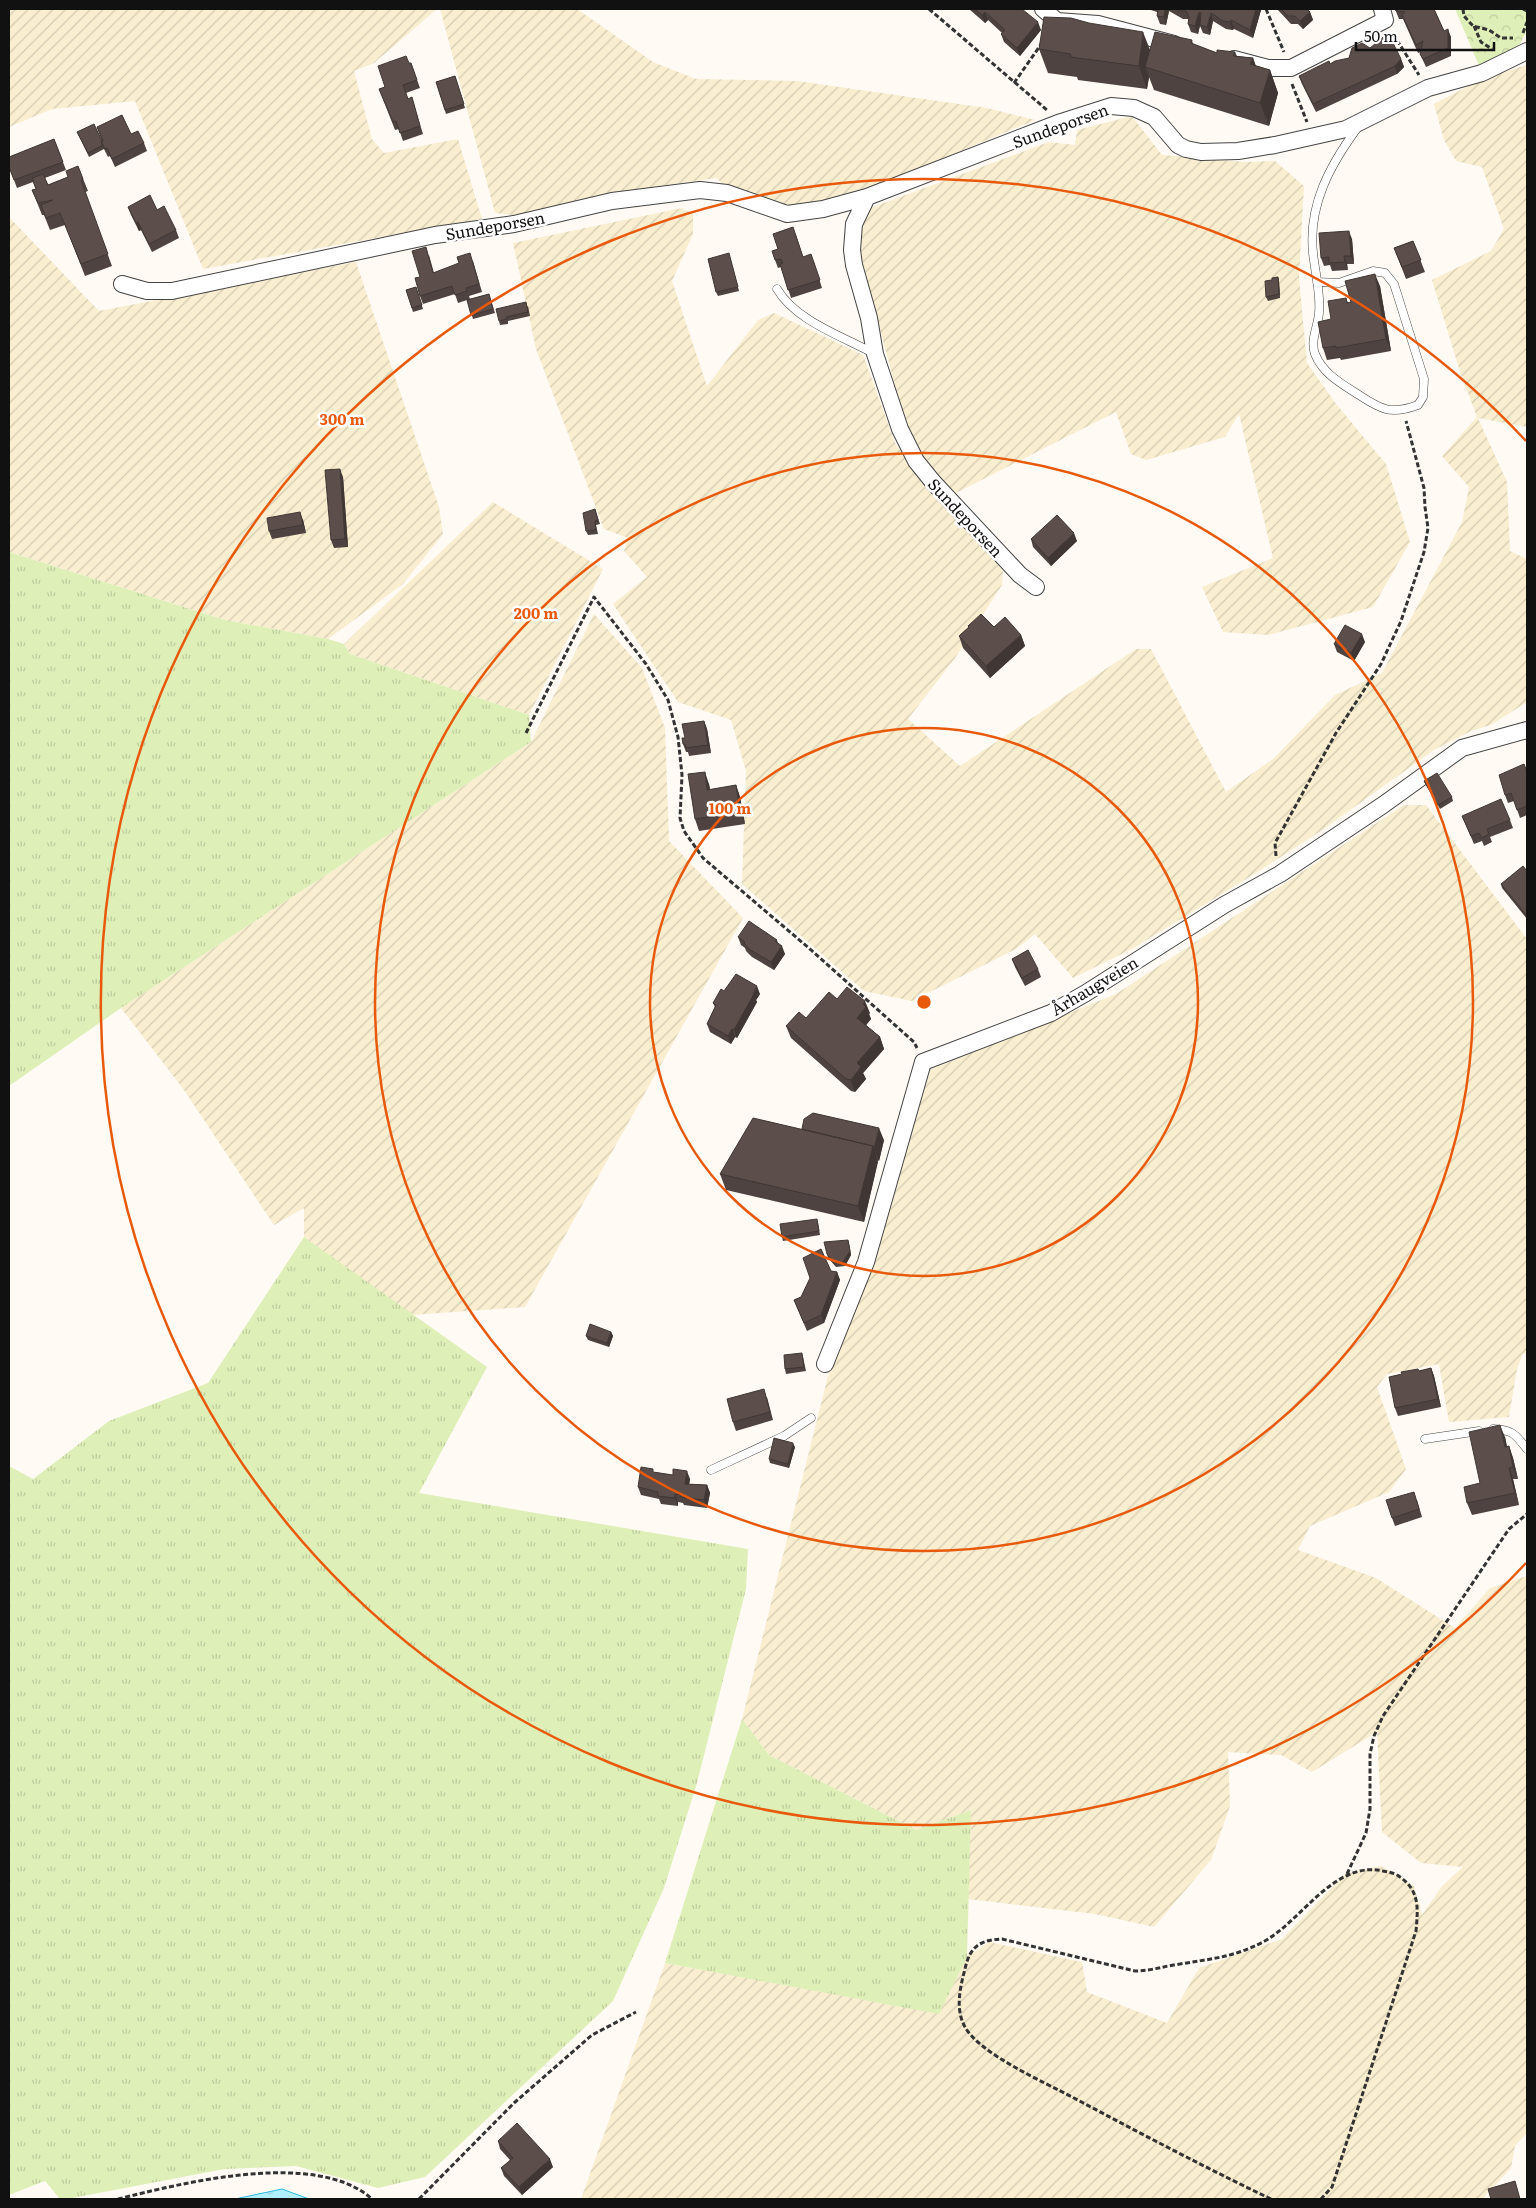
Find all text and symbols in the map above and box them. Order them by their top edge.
scale bar [1356,20,1494,52]
text: 50 m [1364,24,1398,47]
street label: Sundeporsen [1009,96,1112,153]
street label: Sundeporsen [443,204,547,246]
text: 300 m [320,407,364,430]
street label: Sundeporsen [923,472,1009,562]
text: 200 m [514,601,558,624]
text: 100 m [709,796,751,819]
street label: Århaugveien [1046,949,1143,1021]
centre of rings [915,993,933,1011]

